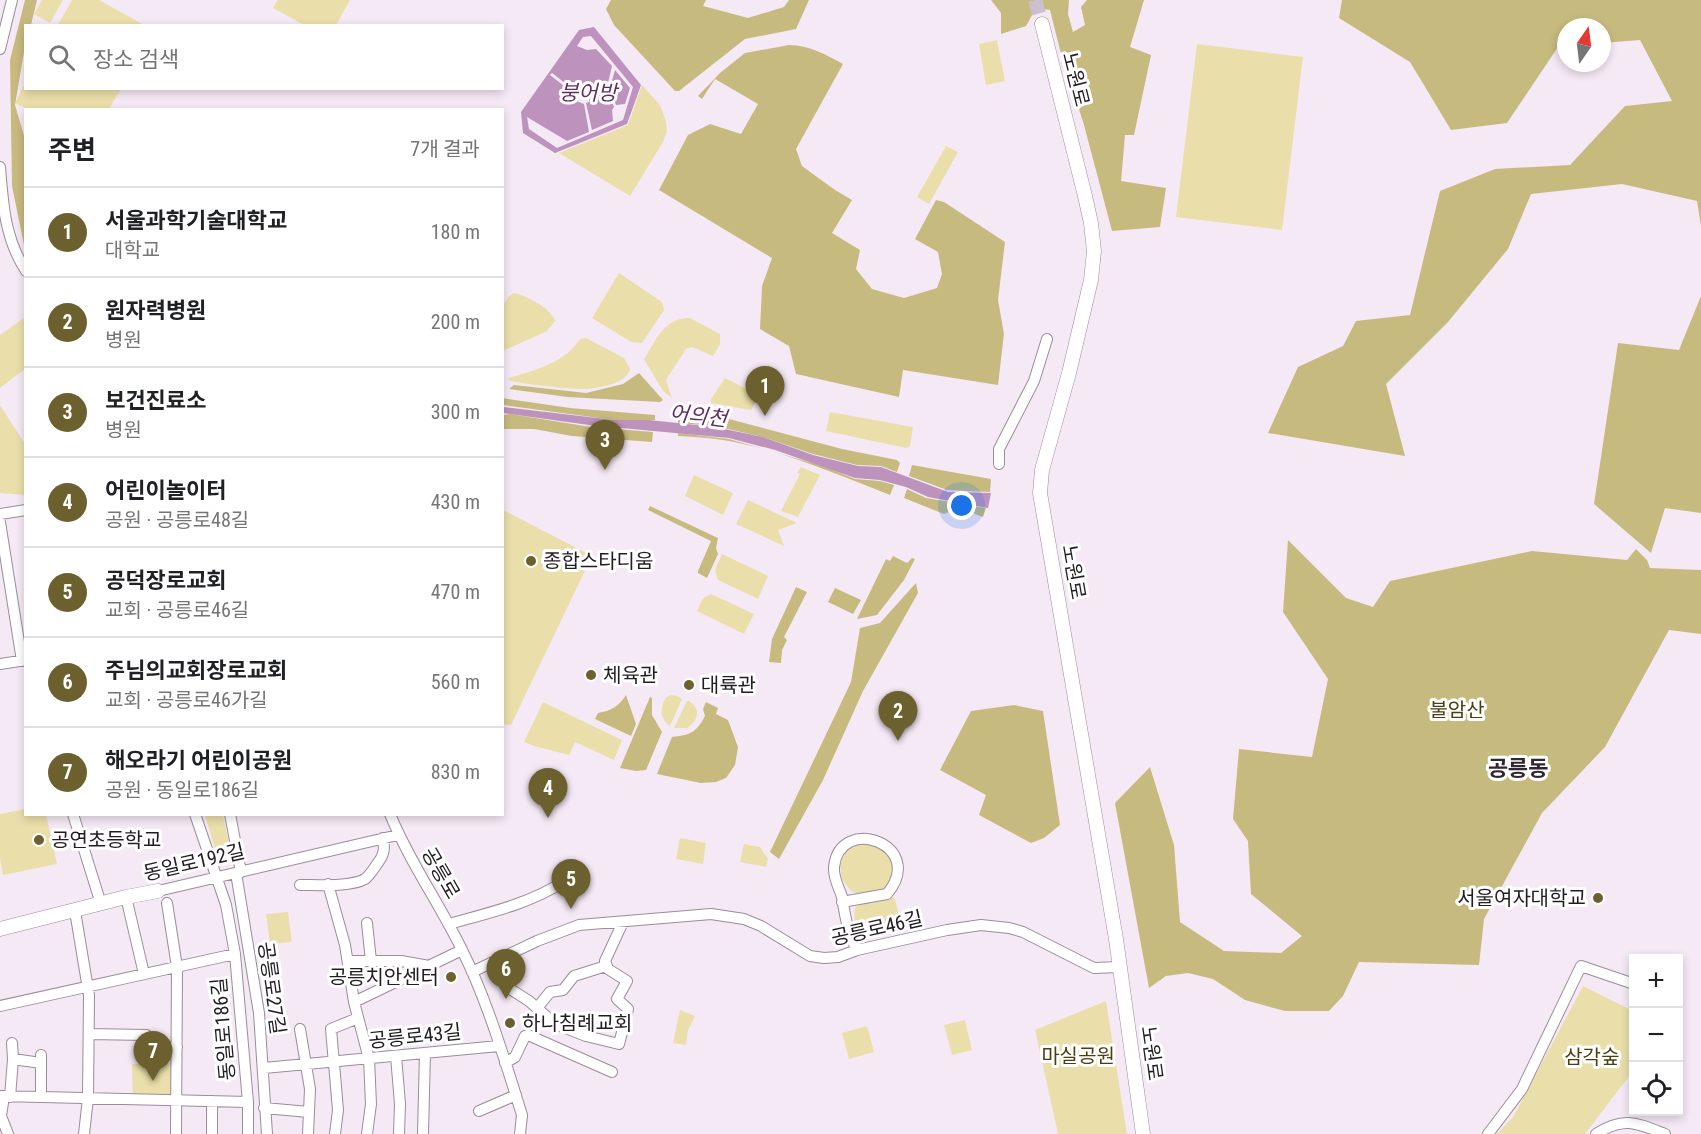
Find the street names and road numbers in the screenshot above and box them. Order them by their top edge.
street label: 노원로 [1058,49,1094,109]
street label: 노원로 [1057,543,1091,601]
street label: 동일로192길 [141,839,247,885]
street label: 공릉로 [417,843,465,903]
street label: 공릉로46길 [829,906,925,950]
street label: 공릉로27길 [254,940,290,1036]
street label: 동일로186길 [207,977,239,1081]
street label: 공릉로43길 [367,1019,463,1053]
street label: 노원로 [1136,1024,1168,1082]

